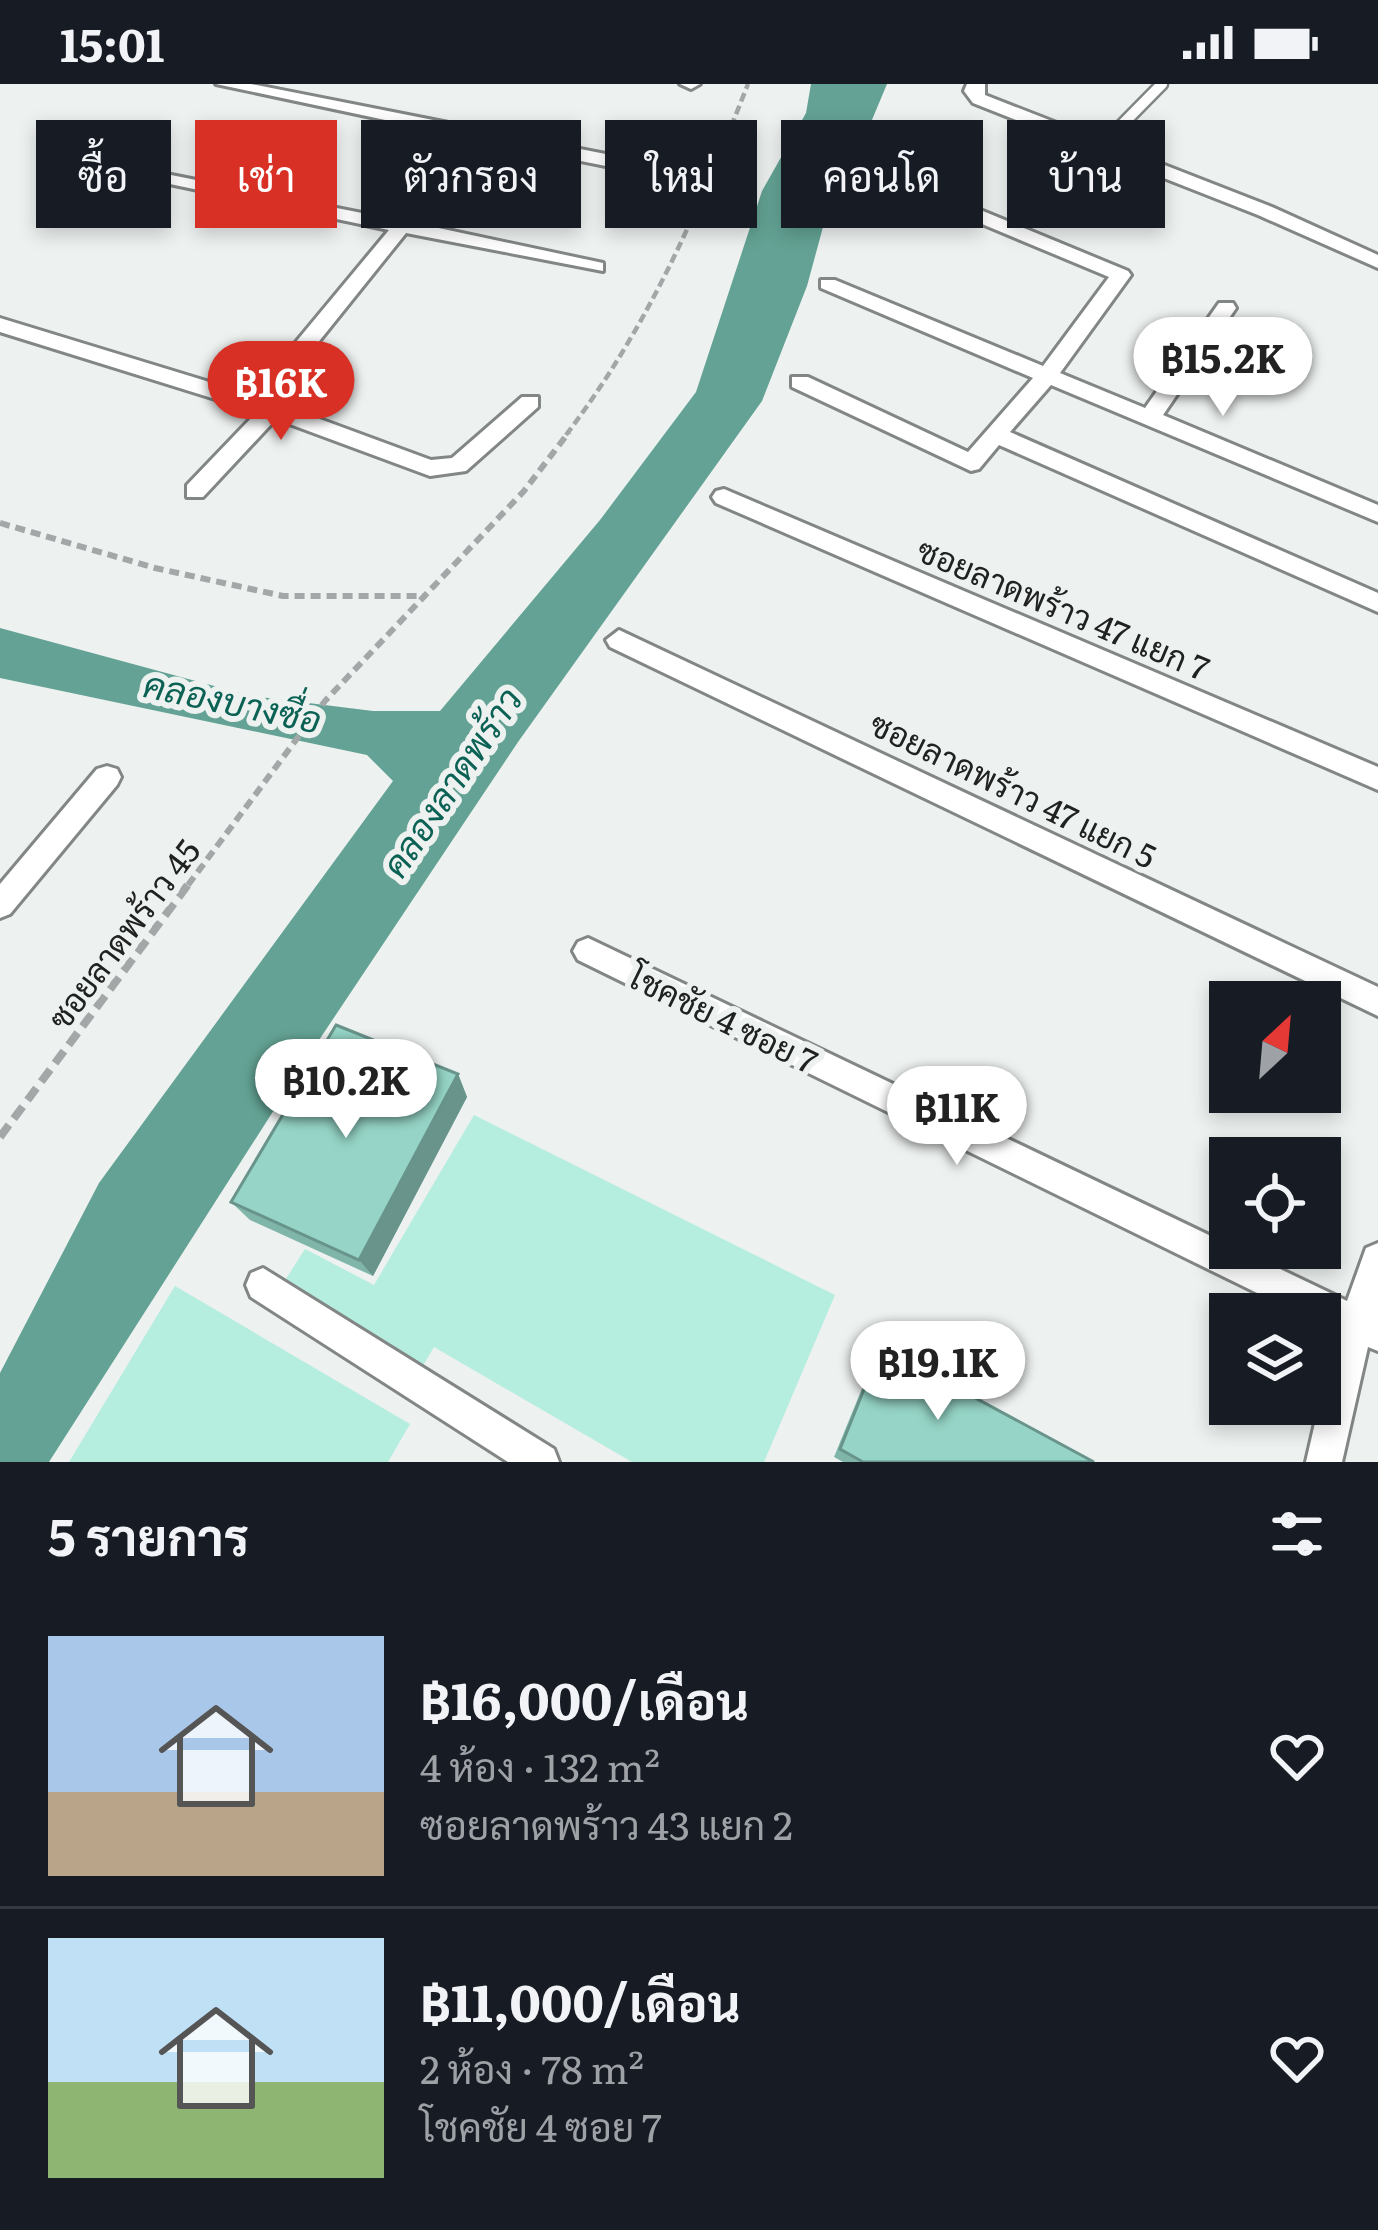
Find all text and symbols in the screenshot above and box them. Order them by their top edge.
text: 15:01 [60,9,164,76]
chip: ซื้อ [36,120,171,228]
chip: เช่า [195,120,337,228]
chip: ตัวกรอง [361,120,581,228]
chip: ใหม่ [605,120,757,228]
chip: คอนโด [781,120,983,228]
chip: บ้าน [1007,120,1165,228]
pin: ฿15.2K [1125,317,1321,419]
text: ฿15.2K [1160,327,1286,385]
pin: ฿16K [210,341,352,443]
text: ฿16K [234,351,328,409]
street label: ซอยลาดพร้าว 47 แยก 7 [910,523,1218,691]
water label: คลองบางซื่อ [139,654,327,745]
water label: คลองลาดพร้าว [367,675,533,887]
street label: ซอยลาดพร้าว 47 แยก 5 [863,697,1165,879]
street label: ซอยลาดพร้าว 45 [34,827,210,1039]
street label: โชคชัย 4 ซอย 7 [620,949,827,1084]
north arrow [1209,981,1341,1113]
map controls [1209,981,1341,1425]
pin: ฿10.2K [248,1039,444,1141]
text: ฿10.2K [282,1049,410,1107]
pin: ฿11K [886,1066,1028,1168]
text: ฿11K [914,1076,1000,1134]
button: locate [1209,1137,1341,1269]
button: layers [1209,1293,1341,1425]
pin: ฿19.1K [840,1321,1036,1423]
text: ฿19.1K [877,1331,999,1389]
text: 5 รายการ [48,1496,249,1572]
icon: filters [1264,1501,1330,1567]
text: ฿16,000/เดือน [420,1660,749,1736]
icon: home [144,1684,288,1828]
icon: heart [1264,1723,1330,1789]
text: 4 ห้อง · 132 m² [420,1736,660,1794]
text: ซอยลาดพร้าว 43 แยก 2 [420,1794,793,1852]
text: ฿11,000/เดือน [420,1962,741,2038]
icon: home [144,1986,288,2130]
icon: heart [1264,2025,1330,2091]
text: 2 ห้อง · 78 m² [420,2038,644,2096]
text: โชคชัย 4 ซอย 7 [420,2096,662,2154]

